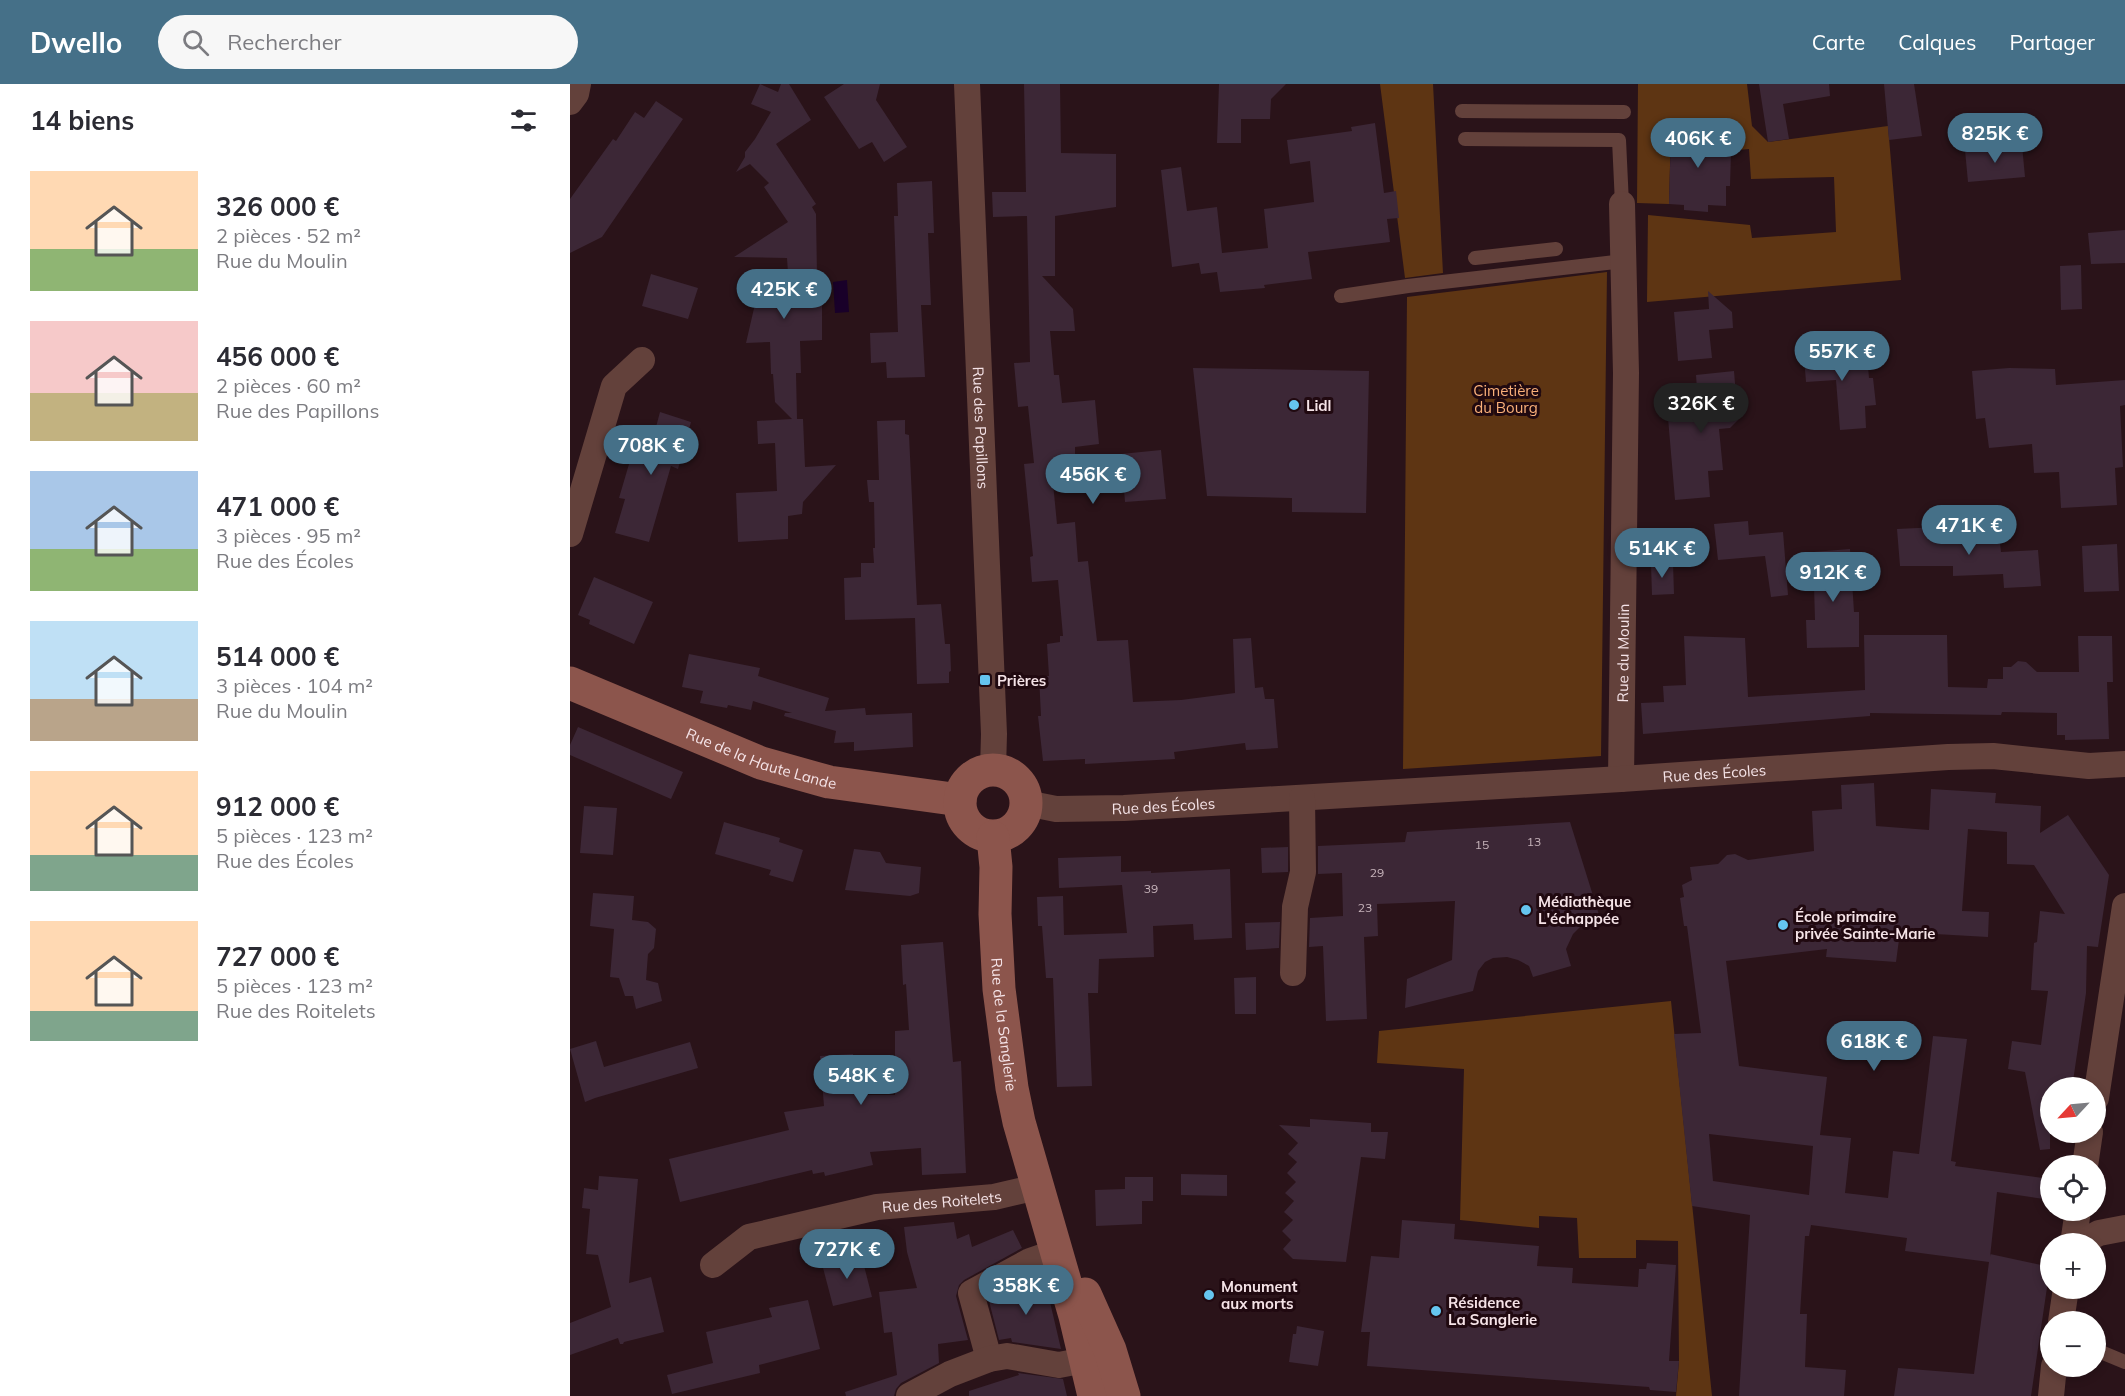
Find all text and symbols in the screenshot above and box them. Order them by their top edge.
search box [158,15,578,69]
text: Dwello [30,25,122,60]
icon: search [179,26,212,59]
text: Rechercher [227,28,342,56]
text: Carte [1812,29,1865,55]
text: Calques [1898,29,1976,55]
text: Partager [2009,29,2095,55]
text: 14 biens [30,104,134,137]
icon: filters [507,104,540,137]
pin: 825K € [1946,113,2044,164]
pin: 406K € [1649,118,1747,169]
text: 825K € [1962,120,2028,145]
text: 406K € [1665,125,1731,150]
text: 326 000 € [216,190,339,223]
icon: home [78,195,150,267]
text: 2 pièces · 52 m² [216,223,361,248]
text: Rue du Moulin [216,248,348,273]
pin: 425K € [735,269,833,320]
text: 425K € [751,276,817,301]
pin: 557K € [1793,331,1891,382]
text: 557K € [1809,338,1875,363]
text: 456 000 € [216,340,339,373]
icon: home [78,345,150,417]
street label: Rue des Papillons [969,366,993,489]
text: 2 pièces · 60 m² [216,373,361,398]
park label: Cimetière du Bourg [1473,381,1539,417]
pin: 326K € [1652,383,1750,434]
text: 326K € [1668,390,1734,415]
place label: Lidl [1306,396,1332,415]
text: Rue des Papillons [216,398,379,423]
marker: Lidl [1287,398,1301,412]
pin: 708K € [602,425,700,476]
text: 708K € [618,432,684,457]
pin: 456K € [1044,454,1142,505]
text: 456K € [1060,461,1126,486]
text: 471 000 € [216,490,339,523]
icon: home [78,495,150,567]
pin: 471K € [1920,505,2018,556]
text: 471K € [1936,512,2002,537]
text: 3 pièces · 95 m² [216,523,361,548]
pin: 514K € [1613,528,1711,579]
text: 514K € [1629,535,1695,560]
text: Rue des Écoles [216,548,354,573]
pin: 912K € [1784,552,1882,603]
text: 912K € [1800,559,1866,584]
street label: Rue du Moulin [1612,603,1633,703]
text: 514 000 € [216,640,339,673]
icon: home [78,645,150,717]
place label: Prières [997,671,1046,690]
text: 3 pièces · 104 m² [216,673,373,698]
marker: Prières [978,673,992,687]
text: Rue du Moulin [216,698,348,723]
street label: Rue de la Haute Lande [683,723,838,792]
street label: Rue des Écoles [1662,760,1767,786]
text: 912 000 € [216,790,339,823]
street label: Rue des Écoles [1111,793,1216,818]
icon: home [78,795,150,867]
text: 5 pièces · 123 m² [216,823,373,848]
house number: 13 [1527,834,1541,849]
house number: 15 [1475,837,1489,852]
text: Rue des Écoles [216,848,354,873]
house number: 29 [1370,865,1384,880]
house number: 39 [1144,881,1158,896]
place label: Médiathèque L'échappée [1538,892,1631,928]
house number: 23 [1358,900,1372,915]
marker: Médiathèque L'échappée [1519,903,1533,917]
place label: École primaire privée Sainte-Marie [1795,907,1936,943]
marker: École primaire privée Sainte-Marie [1776,918,1790,932]
text: 727 000 € [216,940,339,973]
icon: home [78,945,150,1017]
street label: Rue de la Sanglerie [988,957,1022,1092]
text: 5 pièces · 123 m² [216,973,373,998]
text: Rue des Roitelets [216,998,376,1023]
pin: 618K € [1825,1021,1923,1072]
text: 618K € [1841,1028,1907,1053]
pin: 548K € [812,1055,910,1106]
text: 548K € [828,1062,894,1087]
north arrow [2040,1077,2106,1143]
map controls [2040,1077,2106,1377]
button: locate [2040,1155,2106,1221]
street label: Rue des Roitelets [881,1186,1003,1216]
pin: 727K € [798,1229,896,1280]
button: + [2040,1233,2106,1299]
text: 727K € [814,1236,880,1261]
pin: 358K € [977,1265,1075,1316]
text: 358K € [993,1272,1059,1297]
place label: Monument aux morts [1221,1277,1298,1313]
marker: Monument aux morts [1202,1288,1216,1302]
place label: Résidence La Sanglerie [1448,1293,1537,1329]
marker: Résidence La Sanglerie [1429,1304,1443,1318]
button: − [2040,1311,2106,1377]

